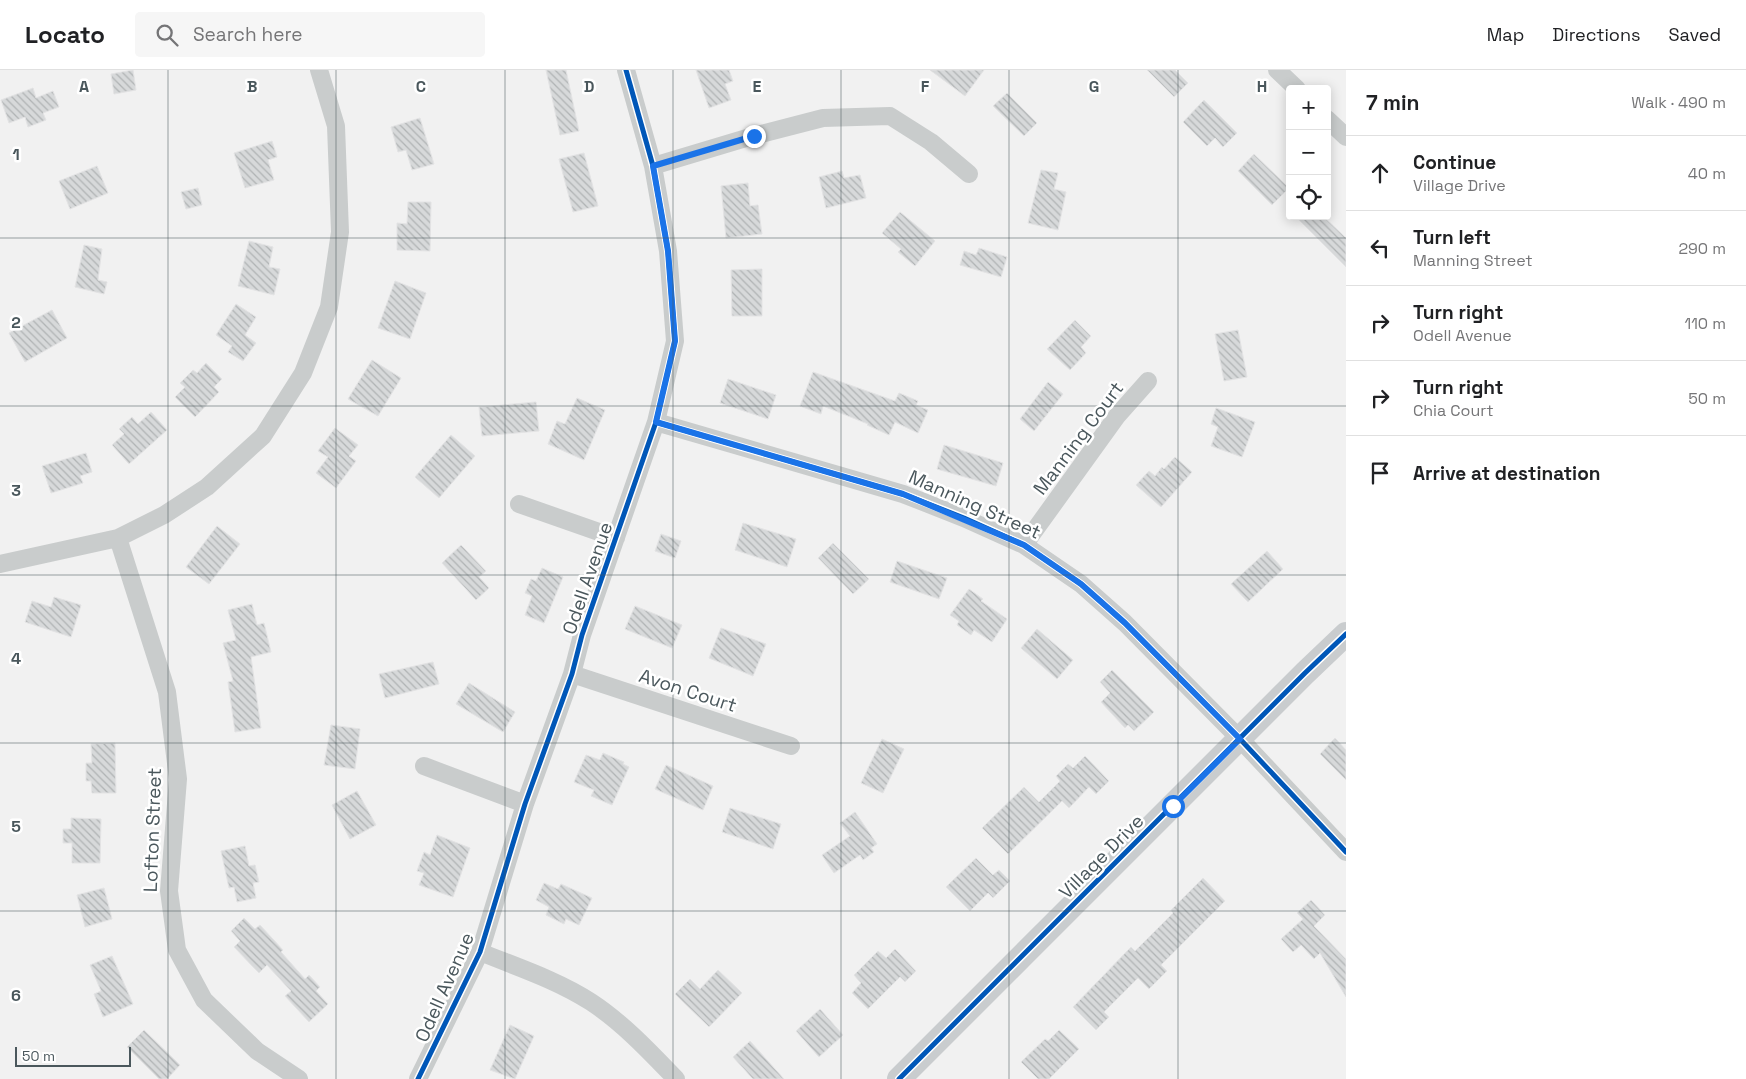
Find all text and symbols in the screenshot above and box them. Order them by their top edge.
search box [135,12,485,57]
text: Locato [25,19,105,50]
icon: search [153,21,181,49]
text: Search here [193,22,302,47]
text: Map [1487,23,1524,46]
text: Directions [1552,23,1641,46]
text: Saved [1669,23,1721,46]
text: A [79,76,89,97]
text: B [247,76,257,97]
text: C [416,76,426,97]
text: D [584,76,594,97]
text: E [753,76,762,97]
text: F [921,76,930,97]
text: G [1089,76,1099,97]
text: H [1257,76,1267,97]
map controls [1286,85,1331,220]
button: + [1286,85,1331,130]
text: 7 min [1366,89,1419,116]
text: Walk · 490 m [1631,92,1726,113]
route end [743,125,766,148]
button: − [1286,130,1331,175]
text: 1 [12,144,20,165]
text: Continue [1413,150,1496,175]
icon: ahead [1366,159,1394,187]
text: 40 m [1688,163,1726,184]
button: locate [1286,175,1331,220]
text: Village Drive [1413,175,1506,196]
text: Turn left [1413,225,1491,250]
icon: left [1366,234,1394,262]
text: 290 m [1678,238,1726,259]
text: Manning Street [1413,250,1533,271]
text: Turn right [1413,300,1503,325]
icon: right [1366,309,1394,337]
text: 2 [11,312,21,333]
text: 110 m [1684,313,1726,334]
text: Odell Avenue [1413,325,1512,346]
text: Turn right [1413,375,1503,400]
street label: Manning Court [1028,377,1129,500]
icon: right [1366,384,1394,412]
text: 50 m [1688,388,1726,409]
text: Chia Court [1413,400,1494,421]
icon: arrive [1366,459,1394,487]
text: Arrive at destination [1413,461,1601,486]
street label: Manning Street [905,464,1045,545]
text: 3 [11,480,21,501]
street label: Odell Avenue [557,519,618,638]
text: 4 [11,648,21,669]
street label: Avon Court [636,663,740,718]
street label: Lofton Street [138,767,167,893]
route start [1162,795,1185,818]
street label: Village Drive [1054,809,1149,904]
text: 5 [11,816,21,837]
street label: Odell Avenue [409,929,480,1046]
text: 6 [11,985,21,1006]
scale bar [15,1044,131,1067]
text: 50 m [22,1047,55,1065]

